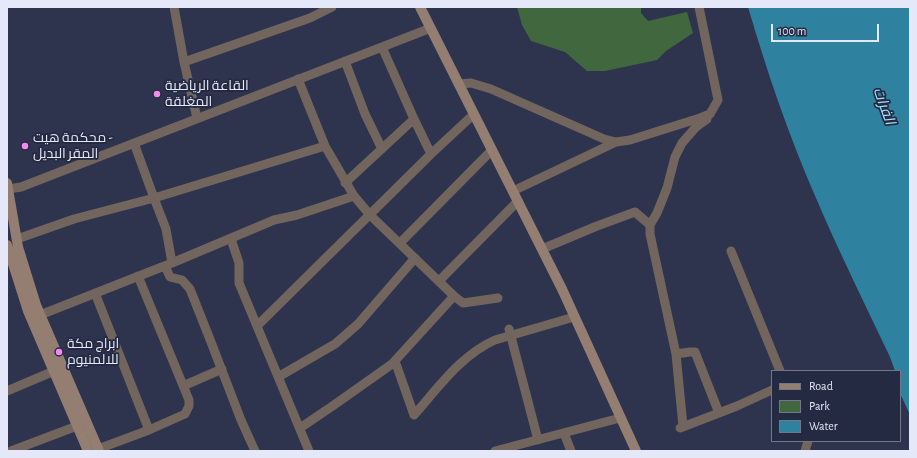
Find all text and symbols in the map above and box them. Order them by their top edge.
scale bar [773,16,881,42]
text: 100 m [778,25,806,37]
place label: القاعة الرياضية المغلقة [165,78,249,110]
water label: الفرات [869,85,899,127]
marker: القاعة الرياضية المغلقة [152,89,162,99]
place label: محكمة هيت - المقر البديل [33,130,113,162]
marker: محكمة هيت - المقر البديل [20,141,30,151]
place label: ابراج مكة للالمنيوم [67,336,119,368]
marker: ابراج مكة للالمنيوم [54,347,64,357]
legend [771,370,901,442]
text: Road [809,380,833,392]
text: Park [809,400,830,412]
text: Water [809,420,838,432]

